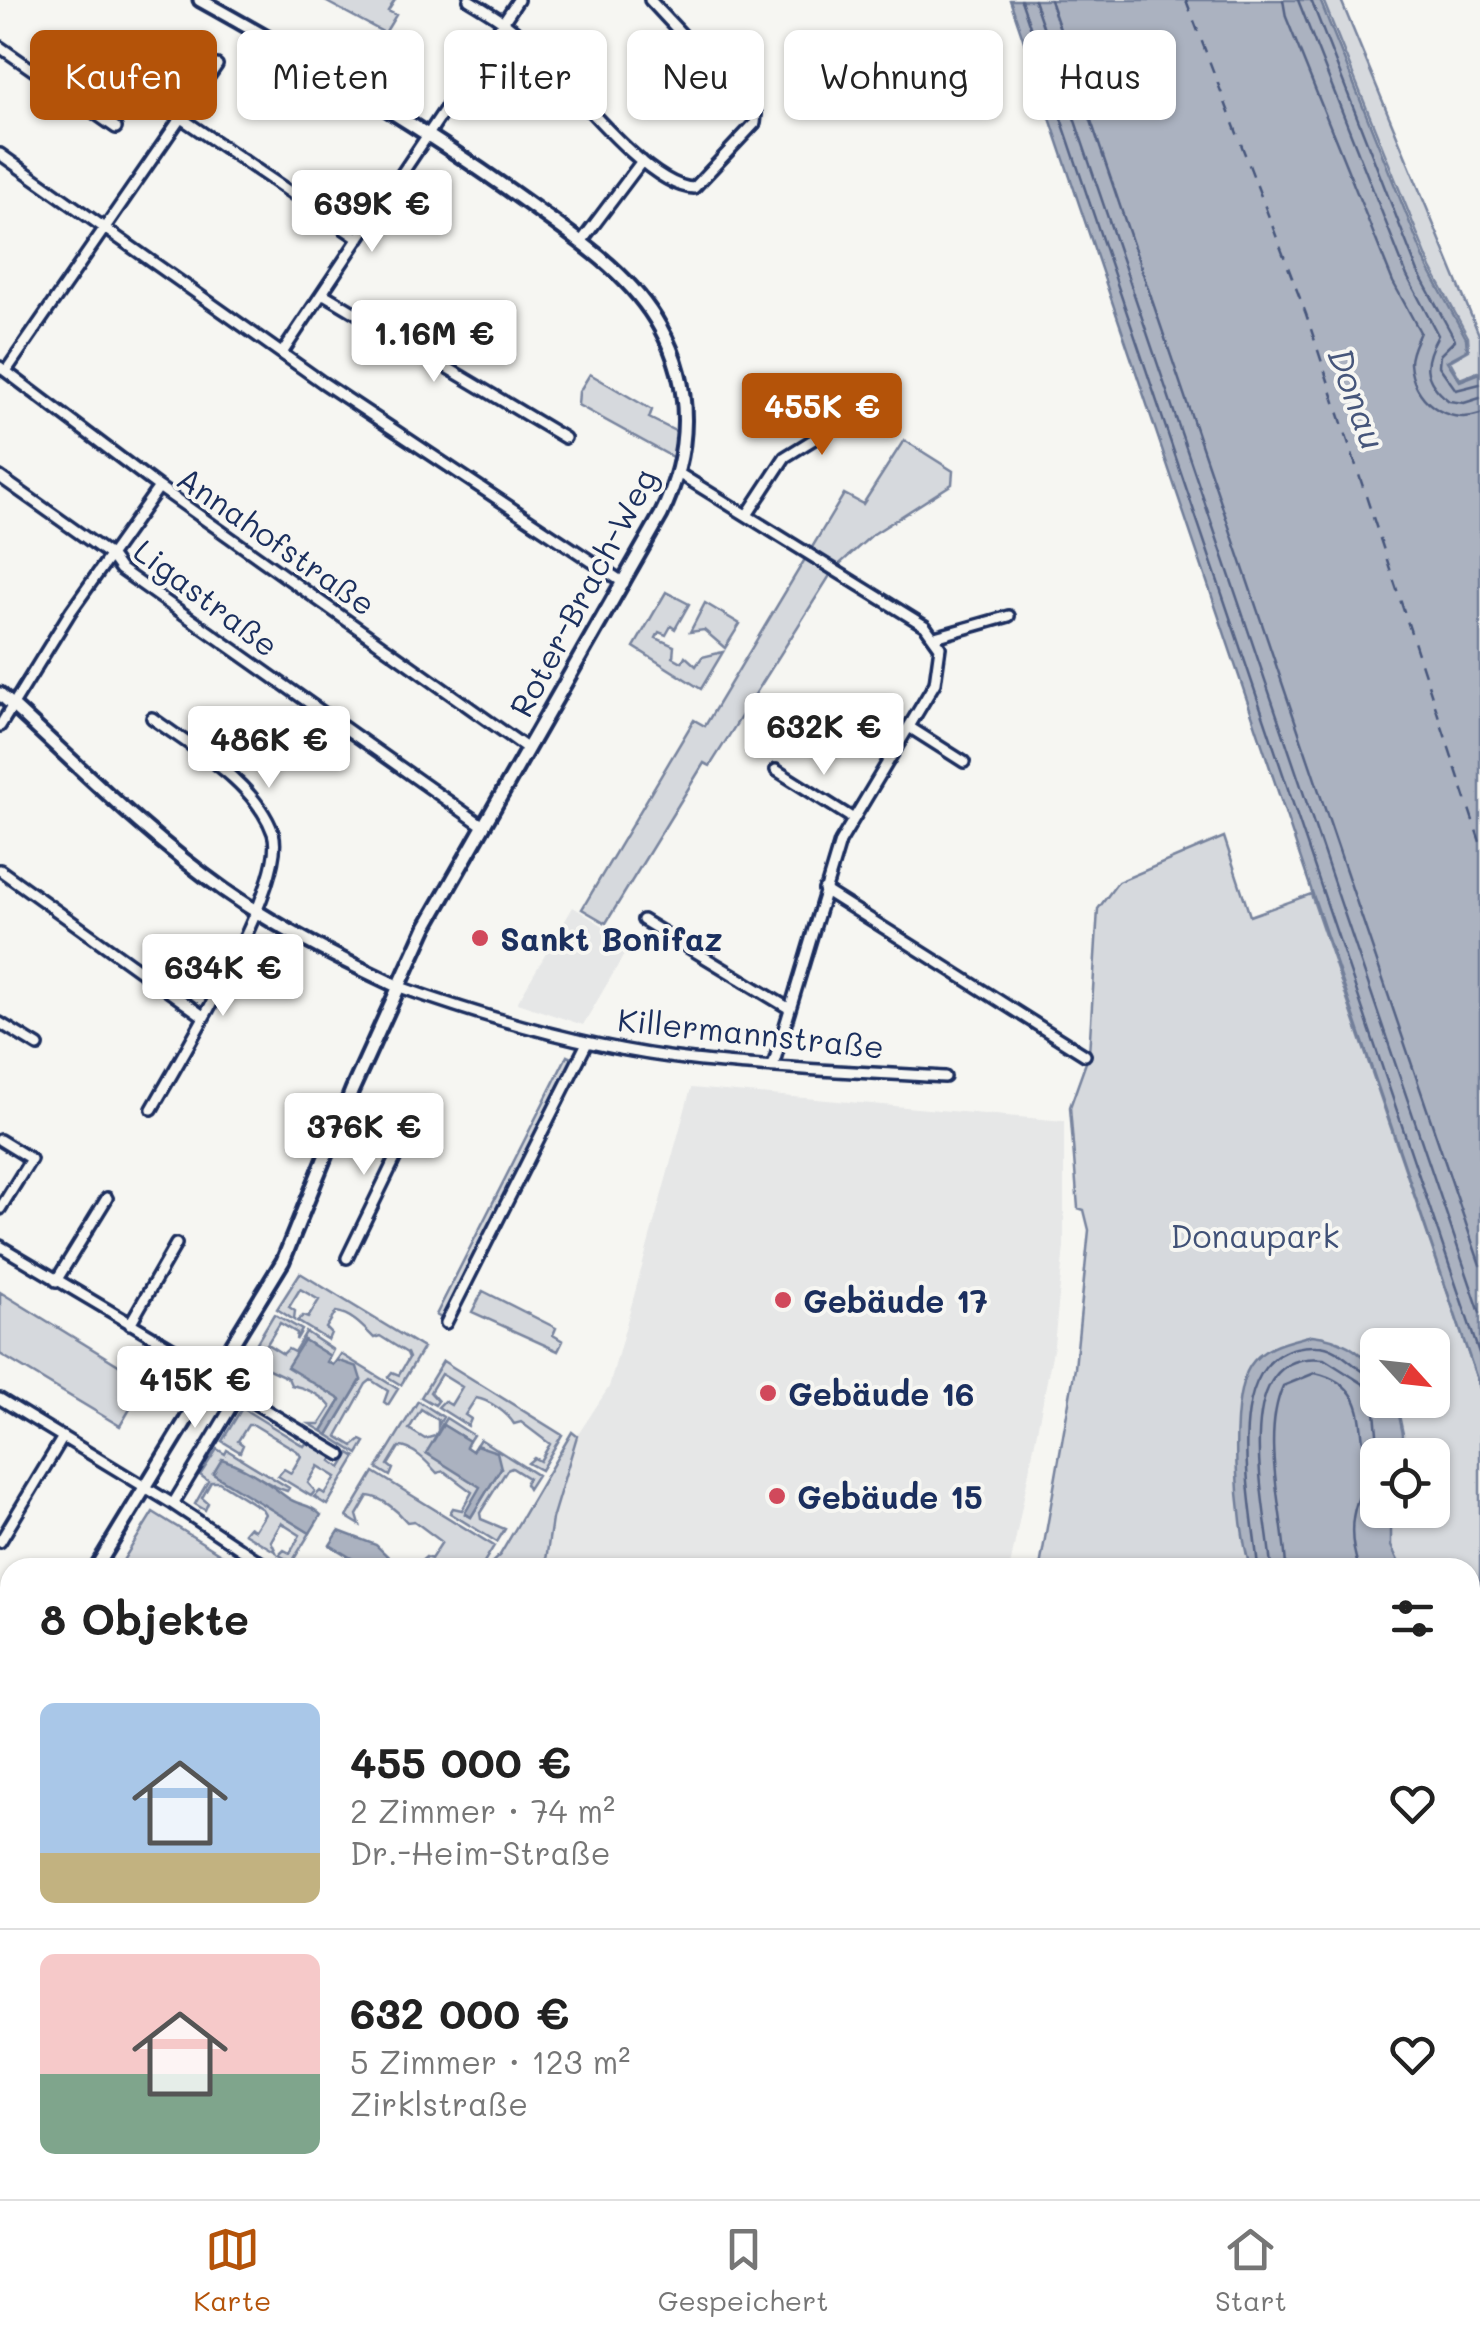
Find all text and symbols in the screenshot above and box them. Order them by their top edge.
chip: Kaufen [30,30,217,120]
chip: Mieten [237,30,424,120]
chip: Filter [444,30,607,120]
chip: Neu [627,30,764,120]
chip: Wohnung [784,30,1003,120]
chip: Haus [1023,30,1176,120]
pin: 639K € [291,170,453,255]
text: 639K € [314,181,430,223]
pin: 1.16M € [342,300,526,385]
text: 1.16M € [374,311,494,353]
water label: Donau [1318,341,1398,455]
pin: 455K € [741,373,903,458]
text: 455K € [764,384,880,426]
street label: Annahofstraße [170,456,384,624]
street label: Roter-Brach-Weg [499,460,665,724]
street label: Ligastraße [126,529,288,665]
pin: 632K € [743,693,905,778]
text: 632K € [767,704,881,746]
pin: 486K € [188,706,350,791]
text: 486K € [210,717,328,759]
place label: Sankt Bonifaz [500,917,723,959]
marker: Sankt Bonifaz [469,927,491,949]
pin: 634K € [142,934,304,1019]
text: 634K € [164,945,282,987]
street label: Killermannstraße [616,997,886,1067]
pin: 376K € [283,1093,445,1178]
text: 376K € [307,1104,421,1146]
park label: Donaupark [1171,1214,1339,1256]
place label: Gebäude 17 [803,1279,988,1321]
marker: Gebäude 17 [772,1289,794,1311]
north arrow [1360,1328,1450,1418]
map controls [1360,1328,1450,1528]
pin: 415K € [114,1346,276,1431]
text: 415K € [139,1357,251,1399]
place label: Gebäude 16 [788,1372,974,1414]
marker: Gebäude 16 [757,1382,779,1404]
button: locate [1360,1438,1450,1528]
place label: Gebäude 15 [797,1475,983,1517]
marker: Gebäude 15 [766,1485,788,1507]
text: 8 Objekte [40,1591,249,1646]
icon: filters [1385,1591,1440,1646]
text: 455 000 € [350,1734,571,1789]
icon: home [120,1743,240,1863]
icon: heart [1385,1776,1440,1831]
text: 2 Zimmer · 74 m² [350,1789,615,1831]
text: Dr.-Heim-Straße [350,1831,611,1873]
text: 632 000 € [350,1985,569,2040]
icon: home [120,1994,240,2114]
icon: heart [1385,2027,1440,2082]
text: 5 Zimmer · 123 m² [350,2040,630,2082]
text: Zirklstraße [350,2082,528,2124]
tab: Karte [193,2222,271,2318]
tab: Gespeichert [658,2222,829,2318]
tab: Start [1215,2222,1287,2318]

